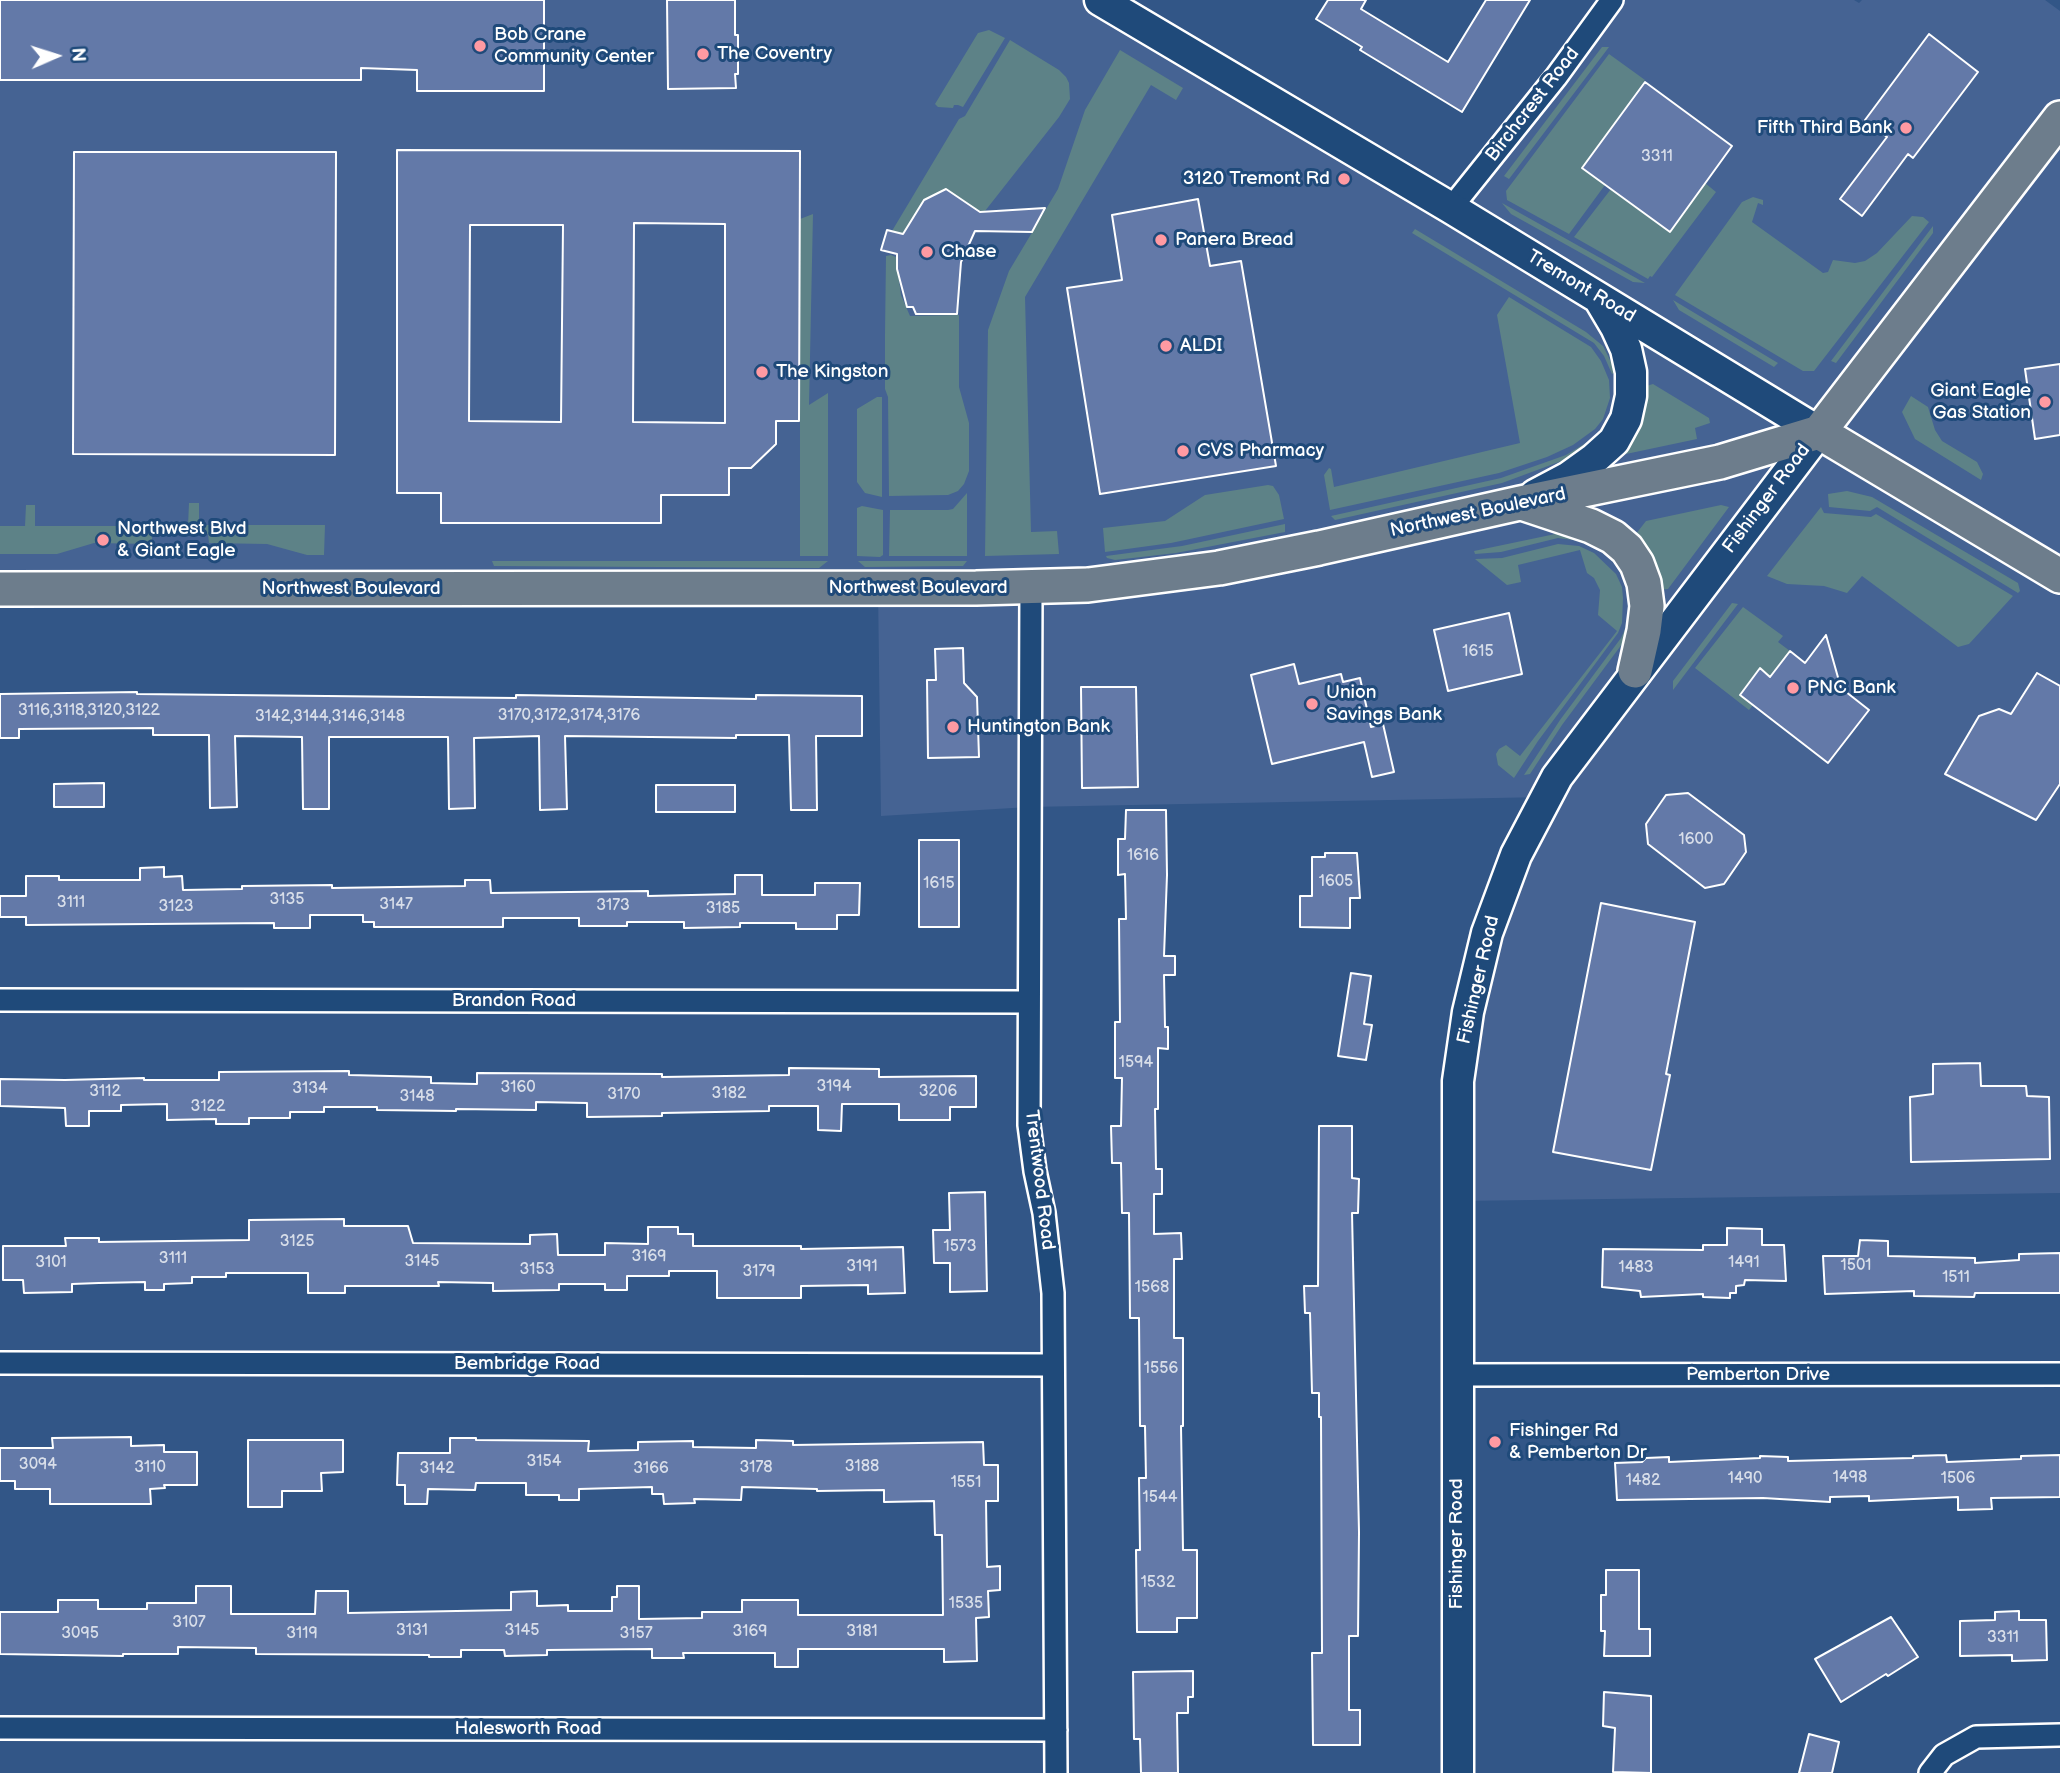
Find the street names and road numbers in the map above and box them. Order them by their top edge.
street label: Birchcrest Road [1481,43,1585,167]
street label: Tremont Road [1523,246,1639,328]
street label: Fishinger Road [1718,440,1816,558]
street label: Northwest Boulevard [1388,483,1568,543]
street label: Northwest Boulevard [828,577,1008,599]
street label: Northwest Boulevard [261,578,441,600]
street label: Fishinger Road [1453,914,1505,1046]
street label: Brandon Road [452,990,576,1012]
street label: Trentwood Road [1019,1109,1059,1251]
street label: Bembridge Road [454,1353,600,1375]
street label: Pemberton Drive [1686,1364,1830,1386]
street label: Fishinger Road [1446,1478,1468,1610]
street label: Halesworth Road [454,1718,602,1740]

